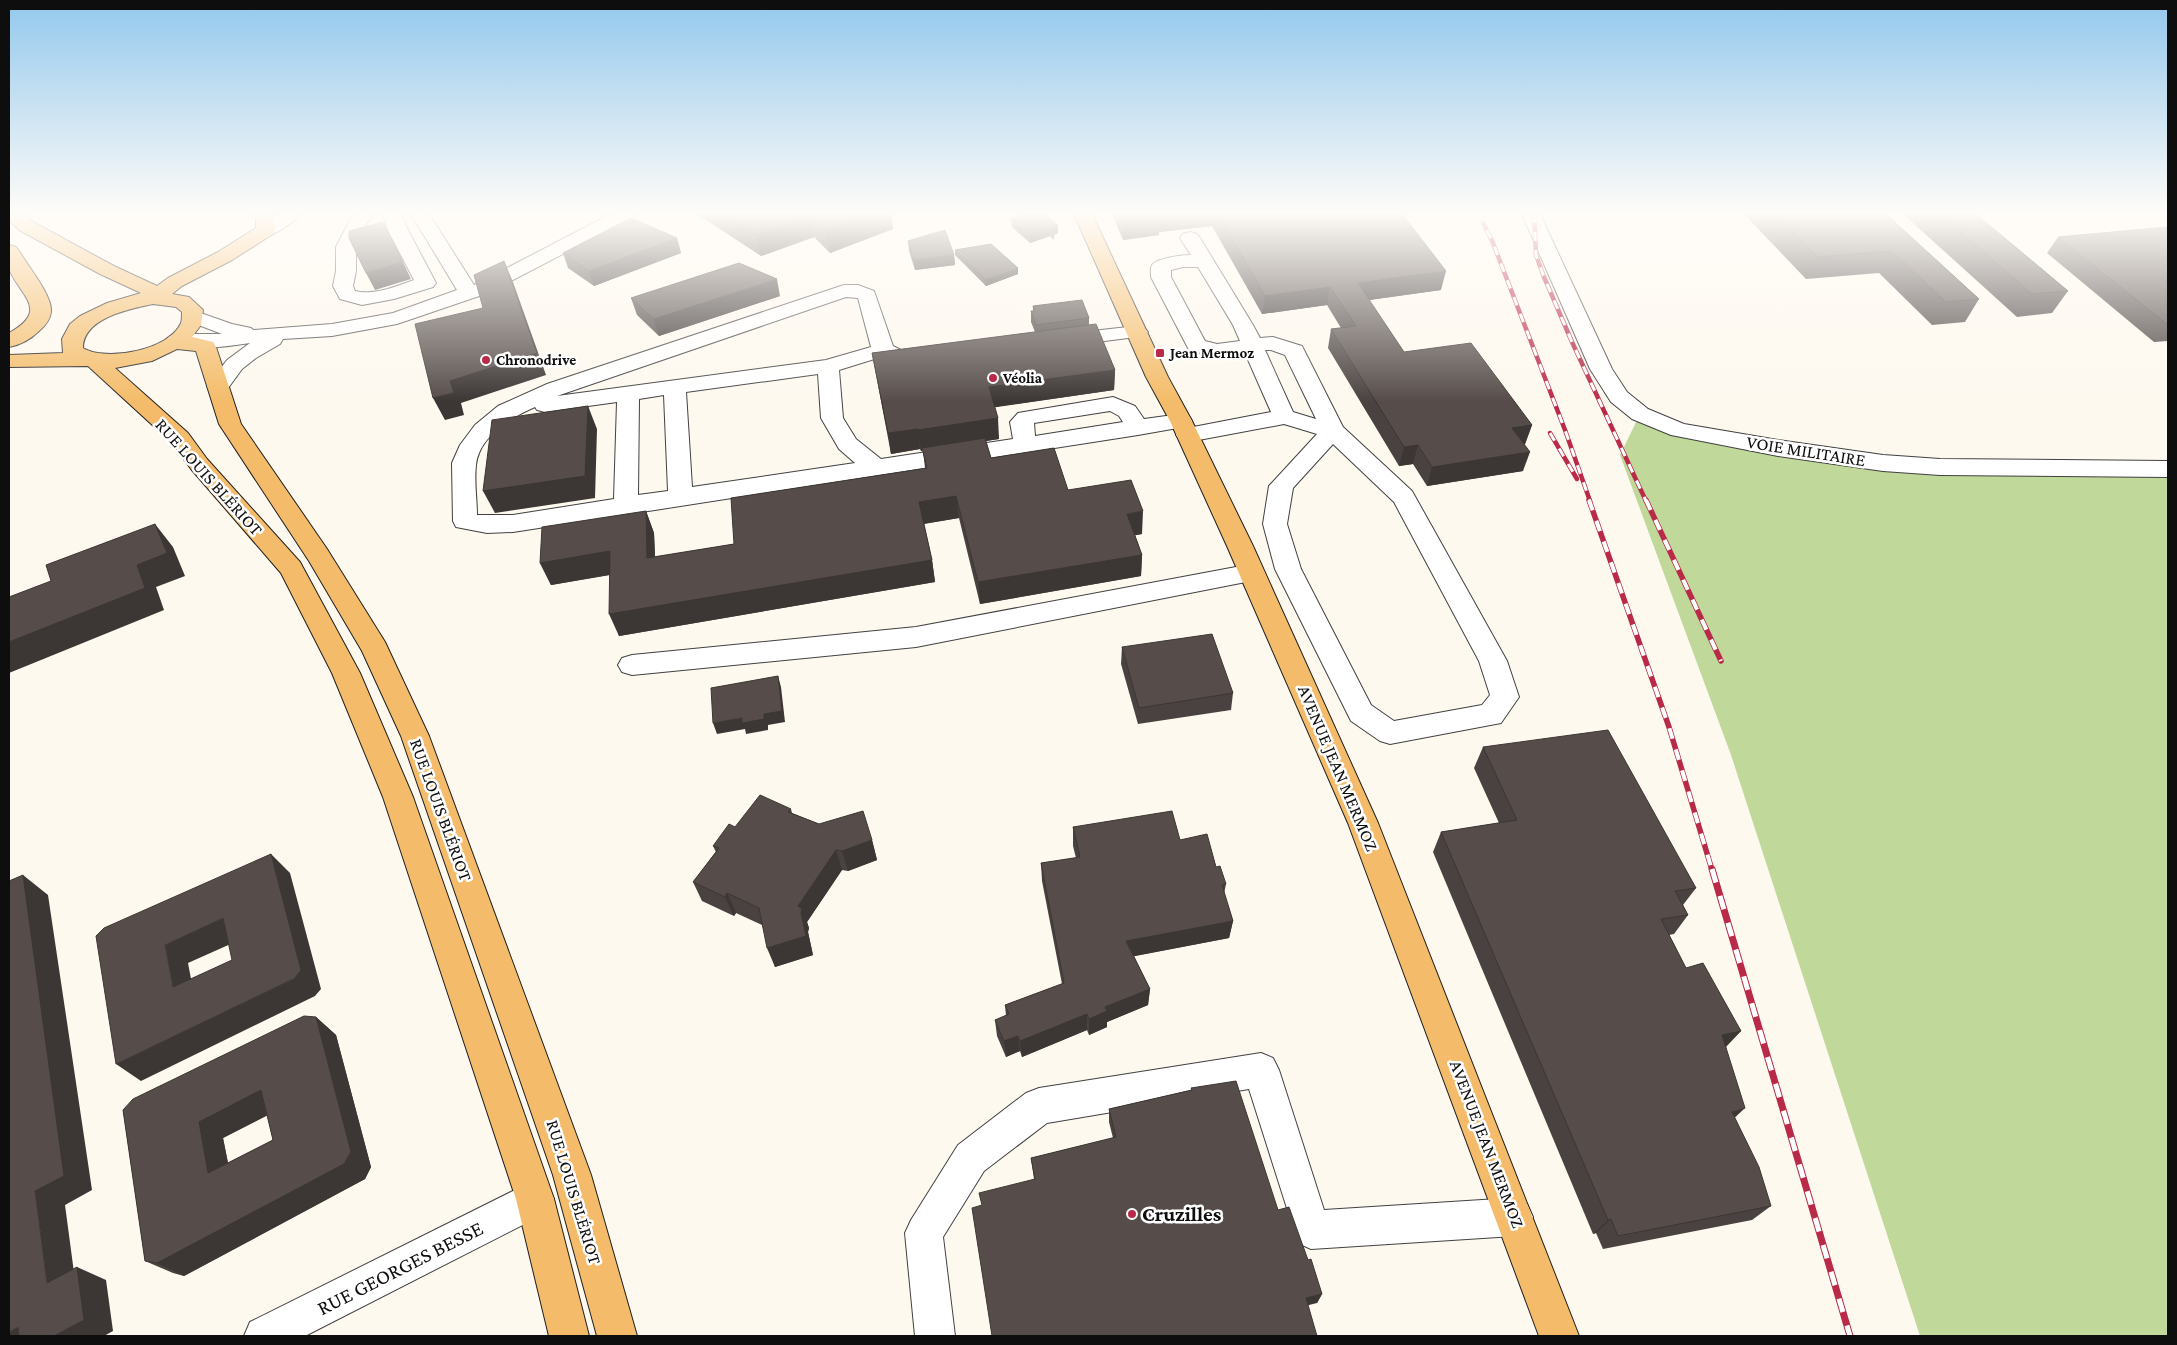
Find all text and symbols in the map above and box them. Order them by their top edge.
place label: Jean Mermoz [1168,345,1254,361]
marker: Jean Mermoz [1154,347,1166,359]
place label: Chronodrive [496,352,576,368]
marker: Chronodrive [480,354,492,366]
place label: Véolia [1002,370,1043,386]
marker: Véolia [987,372,999,384]
street label: RUE LOUIS BLÉRIOT [151,415,267,540]
street label: VOIE MILITAIRE [1745,432,1867,470]
street label: AVENUE JEAN MERMOZ [1294,682,1382,854]
street label: RUE LOUIS BLÉRIOT [406,736,476,884]
street label: AVENUE JEAN MERMOZ [1446,1057,1528,1231]
street label: RUE LOUIS BLÉRIOT [542,1117,606,1267]
place label: Cruzilles [1142,1202,1222,1226]
marker: Cruzilles [1126,1208,1138,1220]
street label: RUE GEORGES BESSE [313,1216,487,1320]

